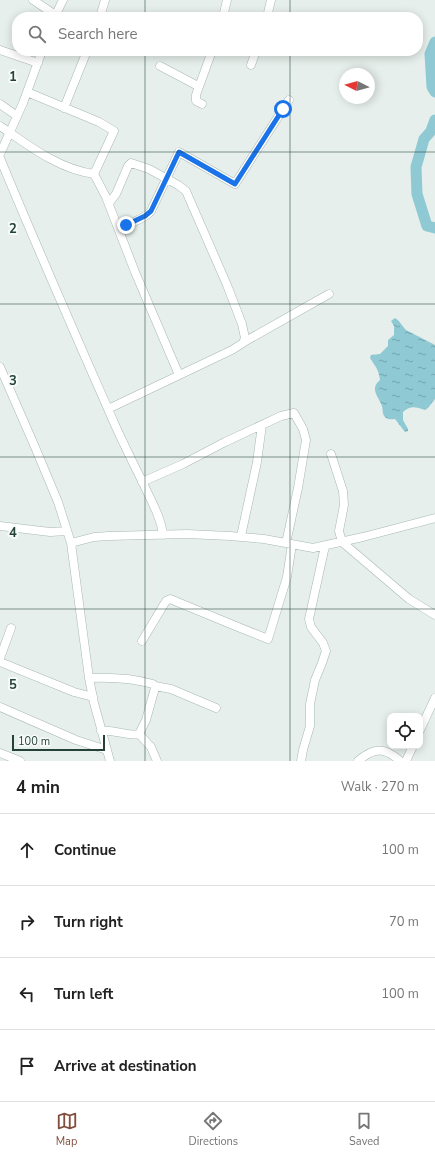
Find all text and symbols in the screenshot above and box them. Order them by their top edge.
search box [12,12,423,56]
icon: search [26,23,48,45]
text: Search here [58,24,138,44]
text: 1 [9,68,17,86]
north arrow [339,68,375,104]
route start [274,100,292,118]
route end [117,216,135,234]
text: 2 [9,220,17,238]
text: 3 [9,372,17,390]
text: 4 [9,524,17,542]
text: 5 [9,676,17,694]
map controls [387,713,423,749]
button: locate [387,713,423,749]
scale bar [12,733,105,752]
text: 100 m [18,734,50,749]
text: 4 min [16,776,60,799]
text: Walk · 270 m [341,778,419,796]
icon: ahead [16,839,38,861]
text: Continue [54,840,116,860]
text: 100 m [381,841,419,859]
icon: right [16,911,38,933]
text: Turn right [54,912,123,932]
text: 70 m [389,913,419,931]
icon: left [16,983,38,1005]
text: Turn left [54,984,113,1004]
text: 100 m [381,985,419,1003]
icon: arrive [16,1055,38,1077]
text: Arrive at destination [54,1056,197,1076]
tab: Map [56,1110,78,1149]
tab: Directions [189,1110,238,1149]
tab: Saved [349,1110,379,1149]

